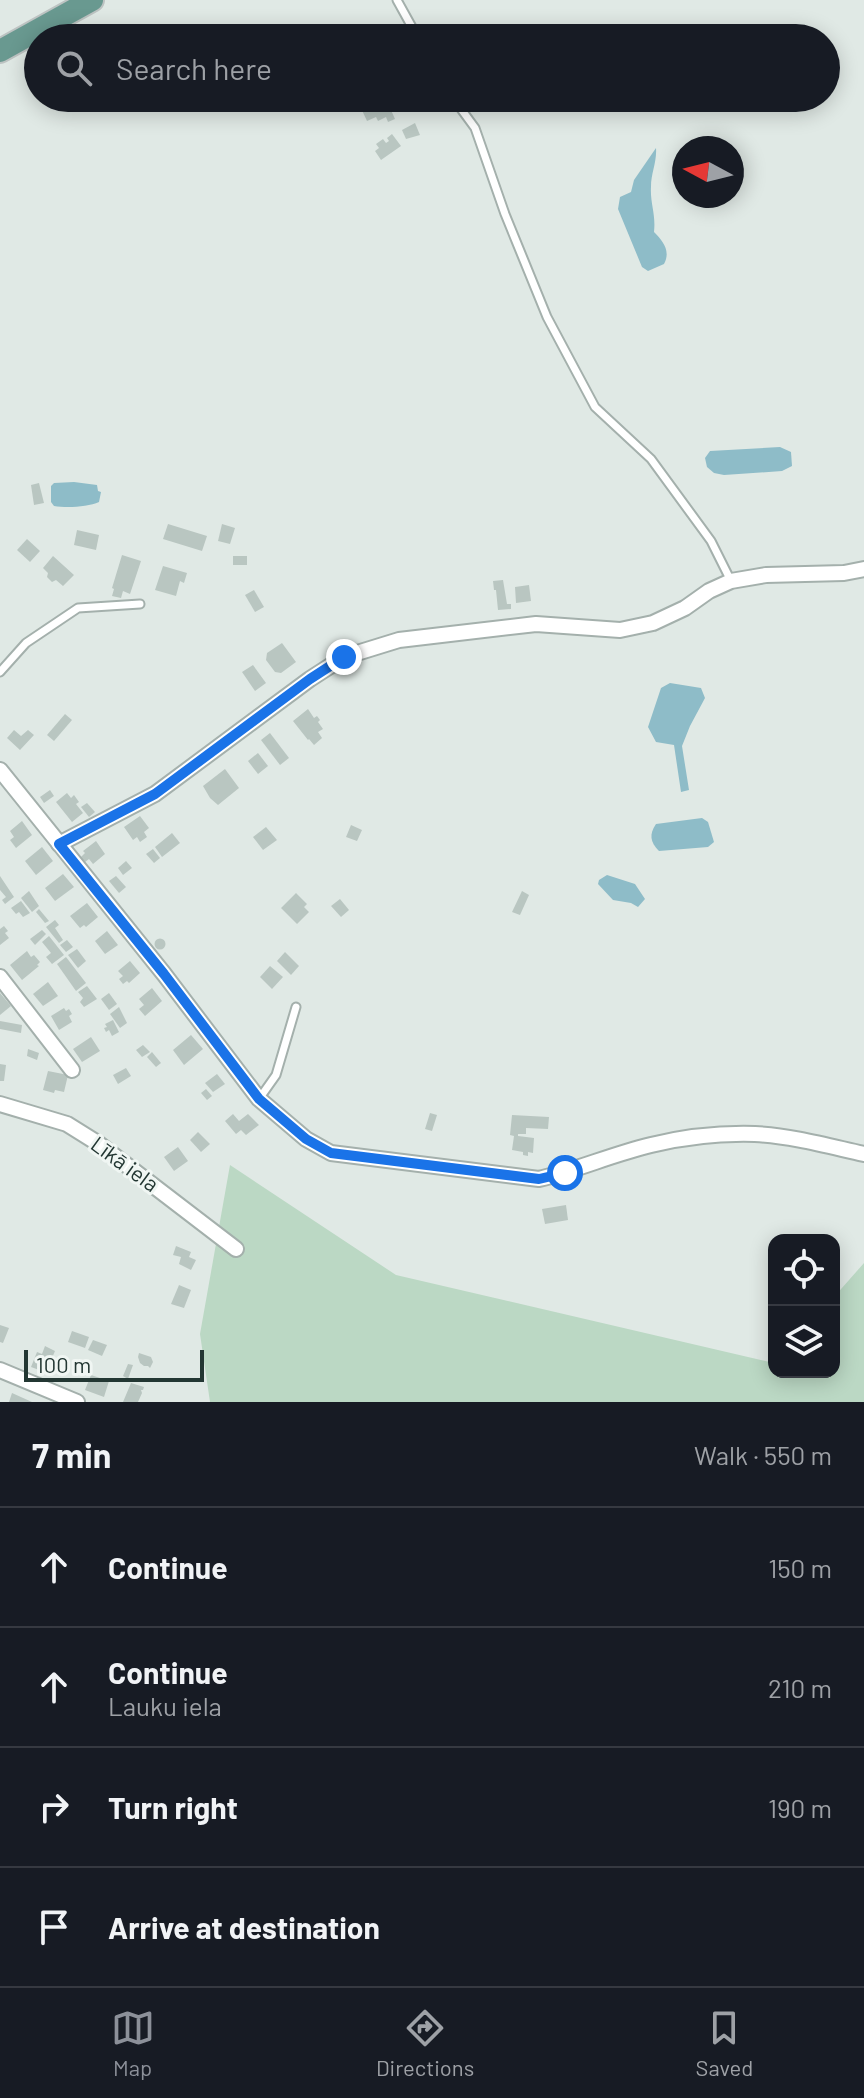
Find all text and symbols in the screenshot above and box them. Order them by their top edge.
search box [24,24,840,112]
icon: search [52,46,96,90]
text: Search here [116,50,272,86]
north arrow [672,136,744,208]
route end [326,639,362,675]
street label: Līkā iela [87,1130,164,1196]
route start [547,1155,583,1191]
map controls [768,1234,840,1378]
button: locate [768,1234,840,1306]
button: layers [768,1306,840,1378]
scale bar [24,1346,204,1382]
text: 100 m [36,1351,91,1377]
text: 7 min [32,1434,111,1475]
text: Walk · 550 m [694,1439,832,1470]
icon: ahead [32,1545,76,1589]
text: Continue [108,1549,228,1585]
text: 150 m [768,1552,832,1583]
text: Continue [108,1654,228,1690]
icon: ahead [32,1665,76,1709]
text: 210 m [768,1672,832,1703]
text: Lauku iela [108,1690,222,1721]
icon: right [32,1785,76,1829]
text: Turn right [108,1789,238,1825]
text: 190 m [768,1792,832,1823]
icon: arrive [32,1905,76,1949]
text: Arrive at destination [108,1909,380,1945]
tab: Map [111,2006,155,2080]
tab: Directions [376,2006,474,2080]
tab: Saved [696,2006,753,2080]

